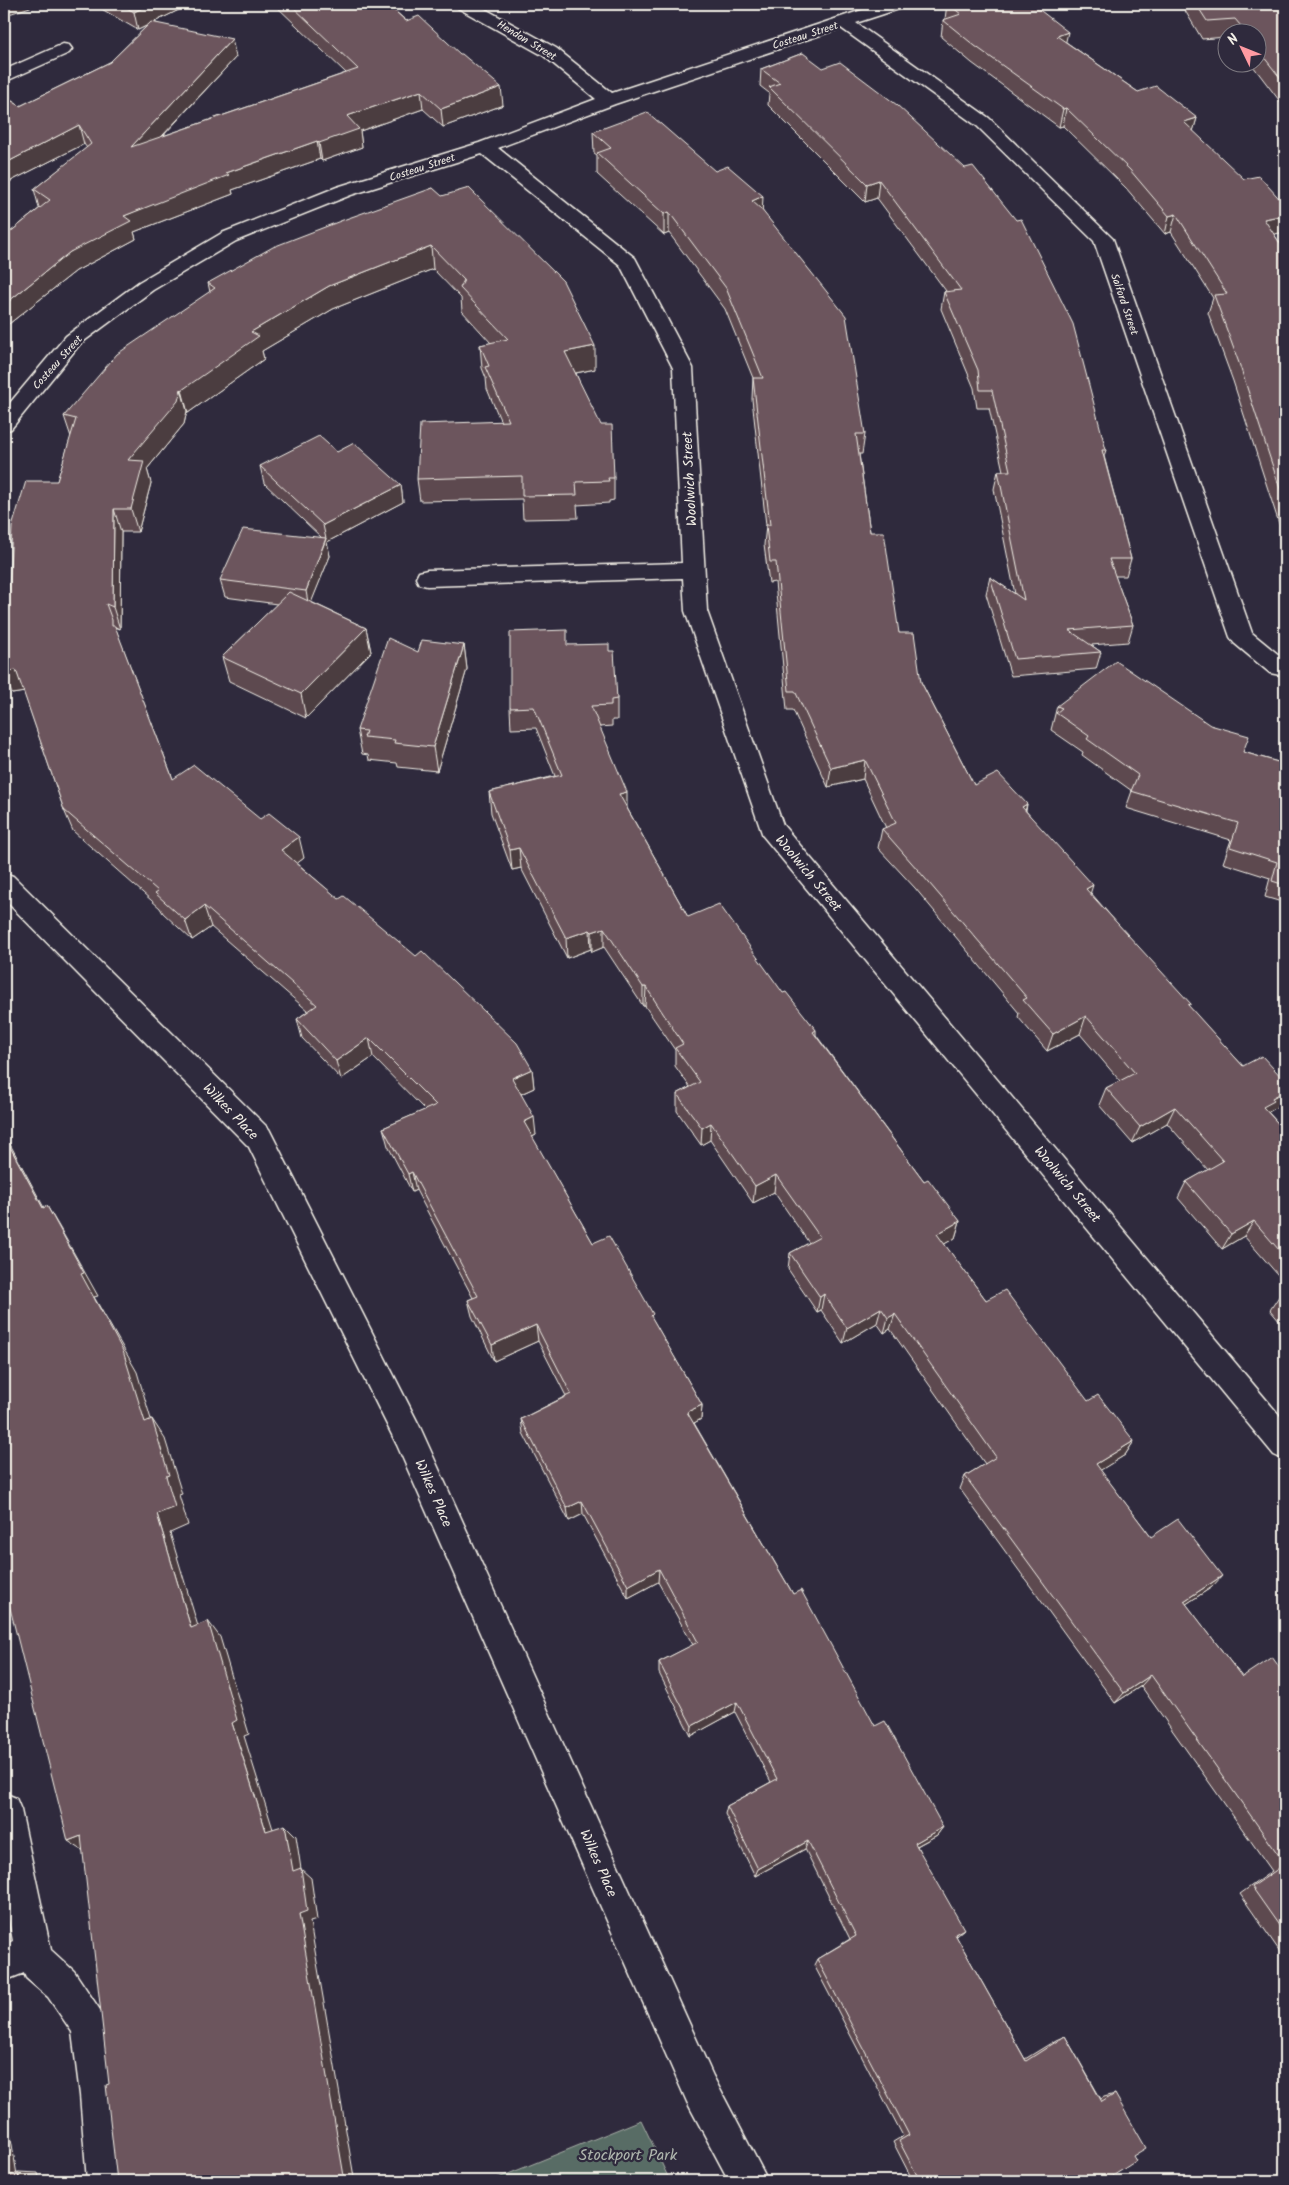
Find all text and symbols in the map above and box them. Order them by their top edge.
street label: Hendon Street [493,16,560,66]
street label: Costeau Street [770,17,841,55]
north arrow [1216,22,1266,72]
text: N [1222,29,1244,51]
street label: Costeau Street [387,149,458,187]
street label: Salford Street [1105,271,1143,338]
street label: Costeau Street [28,331,88,394]
street label: Woolwich Street [677,431,703,527]
street label: Woolwich Street [769,830,847,917]
street label: Wilkes Place [197,1078,264,1146]
street label: Woolwich Street [1028,1141,1106,1228]
street label: Wilkes Place [408,1456,458,1532]
street label: Wilkes Place [573,1826,623,1902]
park label: Stockport Park [579,2143,678,2168]

